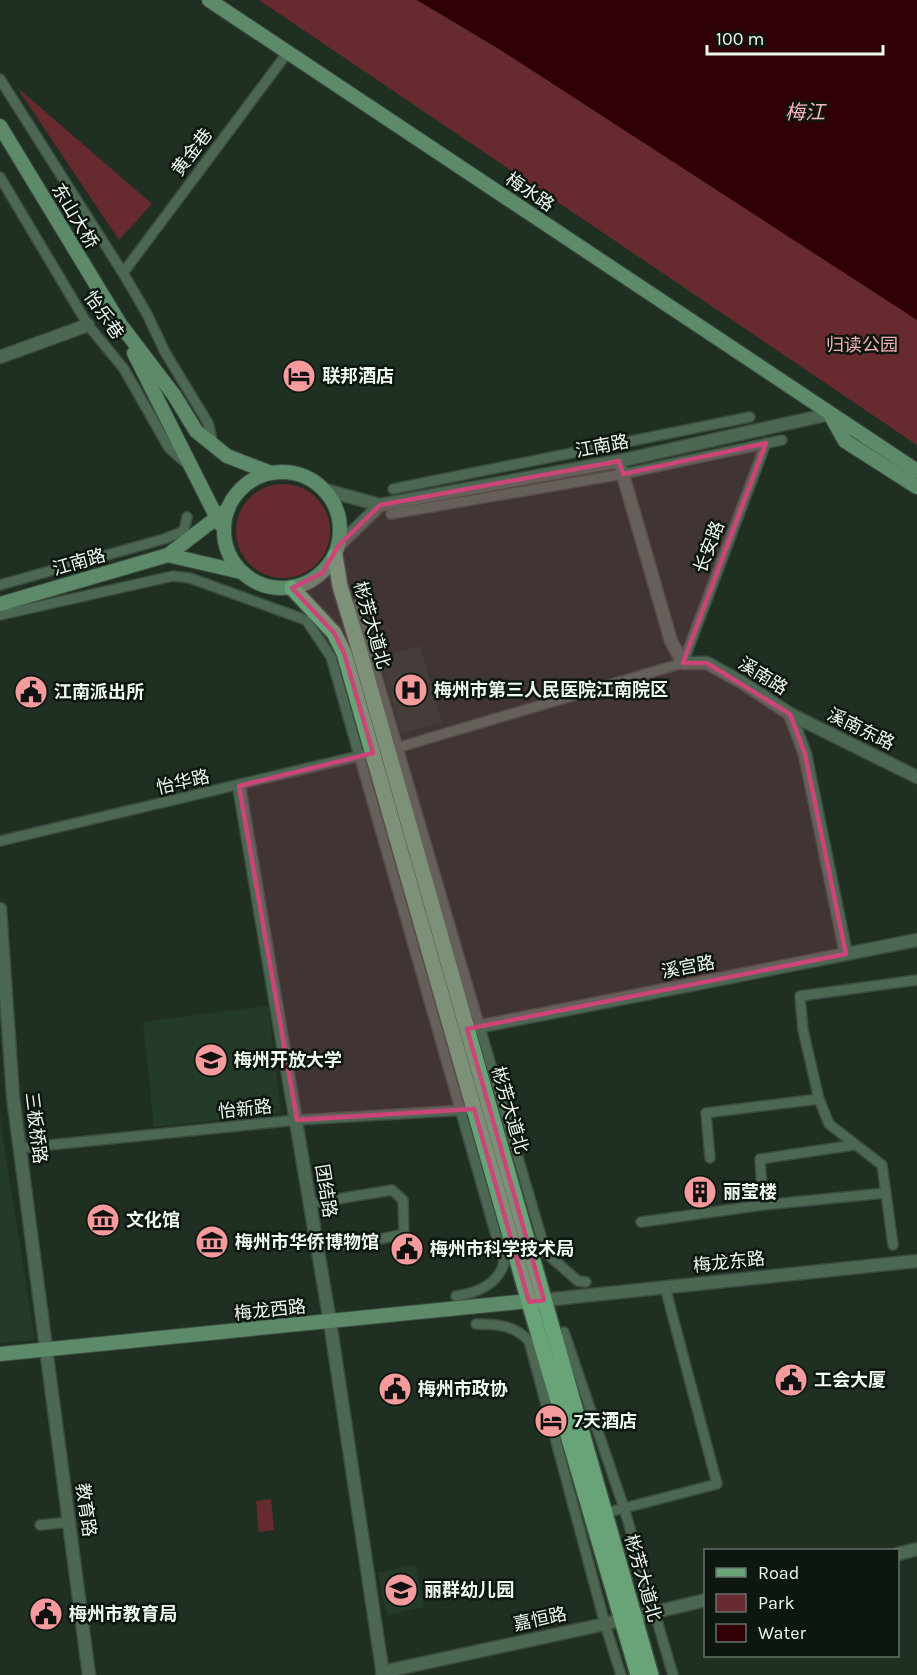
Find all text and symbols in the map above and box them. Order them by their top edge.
scale bar [707,18,882,56]
text: 100 m [716,28,764,50]
water label: 梅江 [785,101,827,124]
street label: 黄金巷 [167,124,217,180]
street label: 梅水路 [501,168,559,216]
street label: 东山大桥 [47,179,103,253]
street label: 怡乐巷 [80,287,128,343]
park label: 归读公园 [826,334,898,356]
hotel icon: 联邦酒店 [281,358,317,394]
place label: 联邦酒店 [322,365,394,387]
street label: 江南路 [573,430,631,462]
street label: 长安路 [689,518,729,576]
street label: 江南路 [50,544,108,580]
street label: 彬芳大道北 [349,579,395,671]
street label: 溪南路 [734,652,792,700]
hospital icon: 梅州市第三人民医院江南院区 [393,672,429,708]
public building icon: 江南派出所 [13,674,49,710]
place label: 梅州市第三人民医院江南院区 [434,679,668,701]
place label: 江南派出所 [54,681,144,703]
street label: 溪南东路 [824,703,898,755]
street label: 怡华路 [154,765,212,799]
street label: 溪宫路 [659,951,717,983]
school or university icon: 梅州开放大学 [193,1042,229,1078]
place label: 梅州开放大学 [234,1049,342,1071]
street label: 彬芳大道北 [487,1064,533,1156]
street label: 三板桥路 [21,1091,51,1165]
street label: 怡新路 [217,1095,273,1123]
street label: 团结路 [311,1163,341,1219]
building icon: 丽莹楼 [682,1174,718,1210]
place label: 丽莹楼 [723,1181,777,1203]
museum icon: 文化馆 [85,1202,121,1238]
place label: 文化馆 [126,1209,180,1231]
museum icon: 梅州市华侨博物馆 [194,1224,230,1260]
place label: 梅州市华侨博物馆 [235,1231,379,1253]
public building icon: 梅州市科学技术局 [389,1231,425,1267]
place label: 梅州市科学技术局 [430,1238,574,1260]
street label: 梅龙东路 [692,1247,766,1277]
street label: 梅龙西路 [233,1295,307,1325]
public building icon: 工会大厦 [773,1362,809,1398]
place label: 工会大厦 [814,1369,886,1391]
public building icon: 梅州市政协 [377,1371,413,1407]
place label: 梅州市政协 [418,1378,508,1400]
hotel icon: 7天酒店 [533,1403,569,1439]
place label: 7天酒店 [574,1410,637,1432]
street label: 教育路 [71,1482,101,1538]
street label: 彬芳大道北 [620,1532,666,1624]
legend [704,1549,899,1657]
text: Road [758,1562,799,1584]
school or university icon: 丽群幼儿园 [383,1572,419,1608]
place label: 丽群幼儿园 [424,1579,514,1601]
text: Park [758,1592,795,1614]
public building icon: 梅州市教育局 [28,1596,64,1632]
place label: 梅州市教育局 [69,1603,177,1625]
street label: 嘉恒路 [511,1603,569,1635]
text: Water [758,1622,806,1644]

